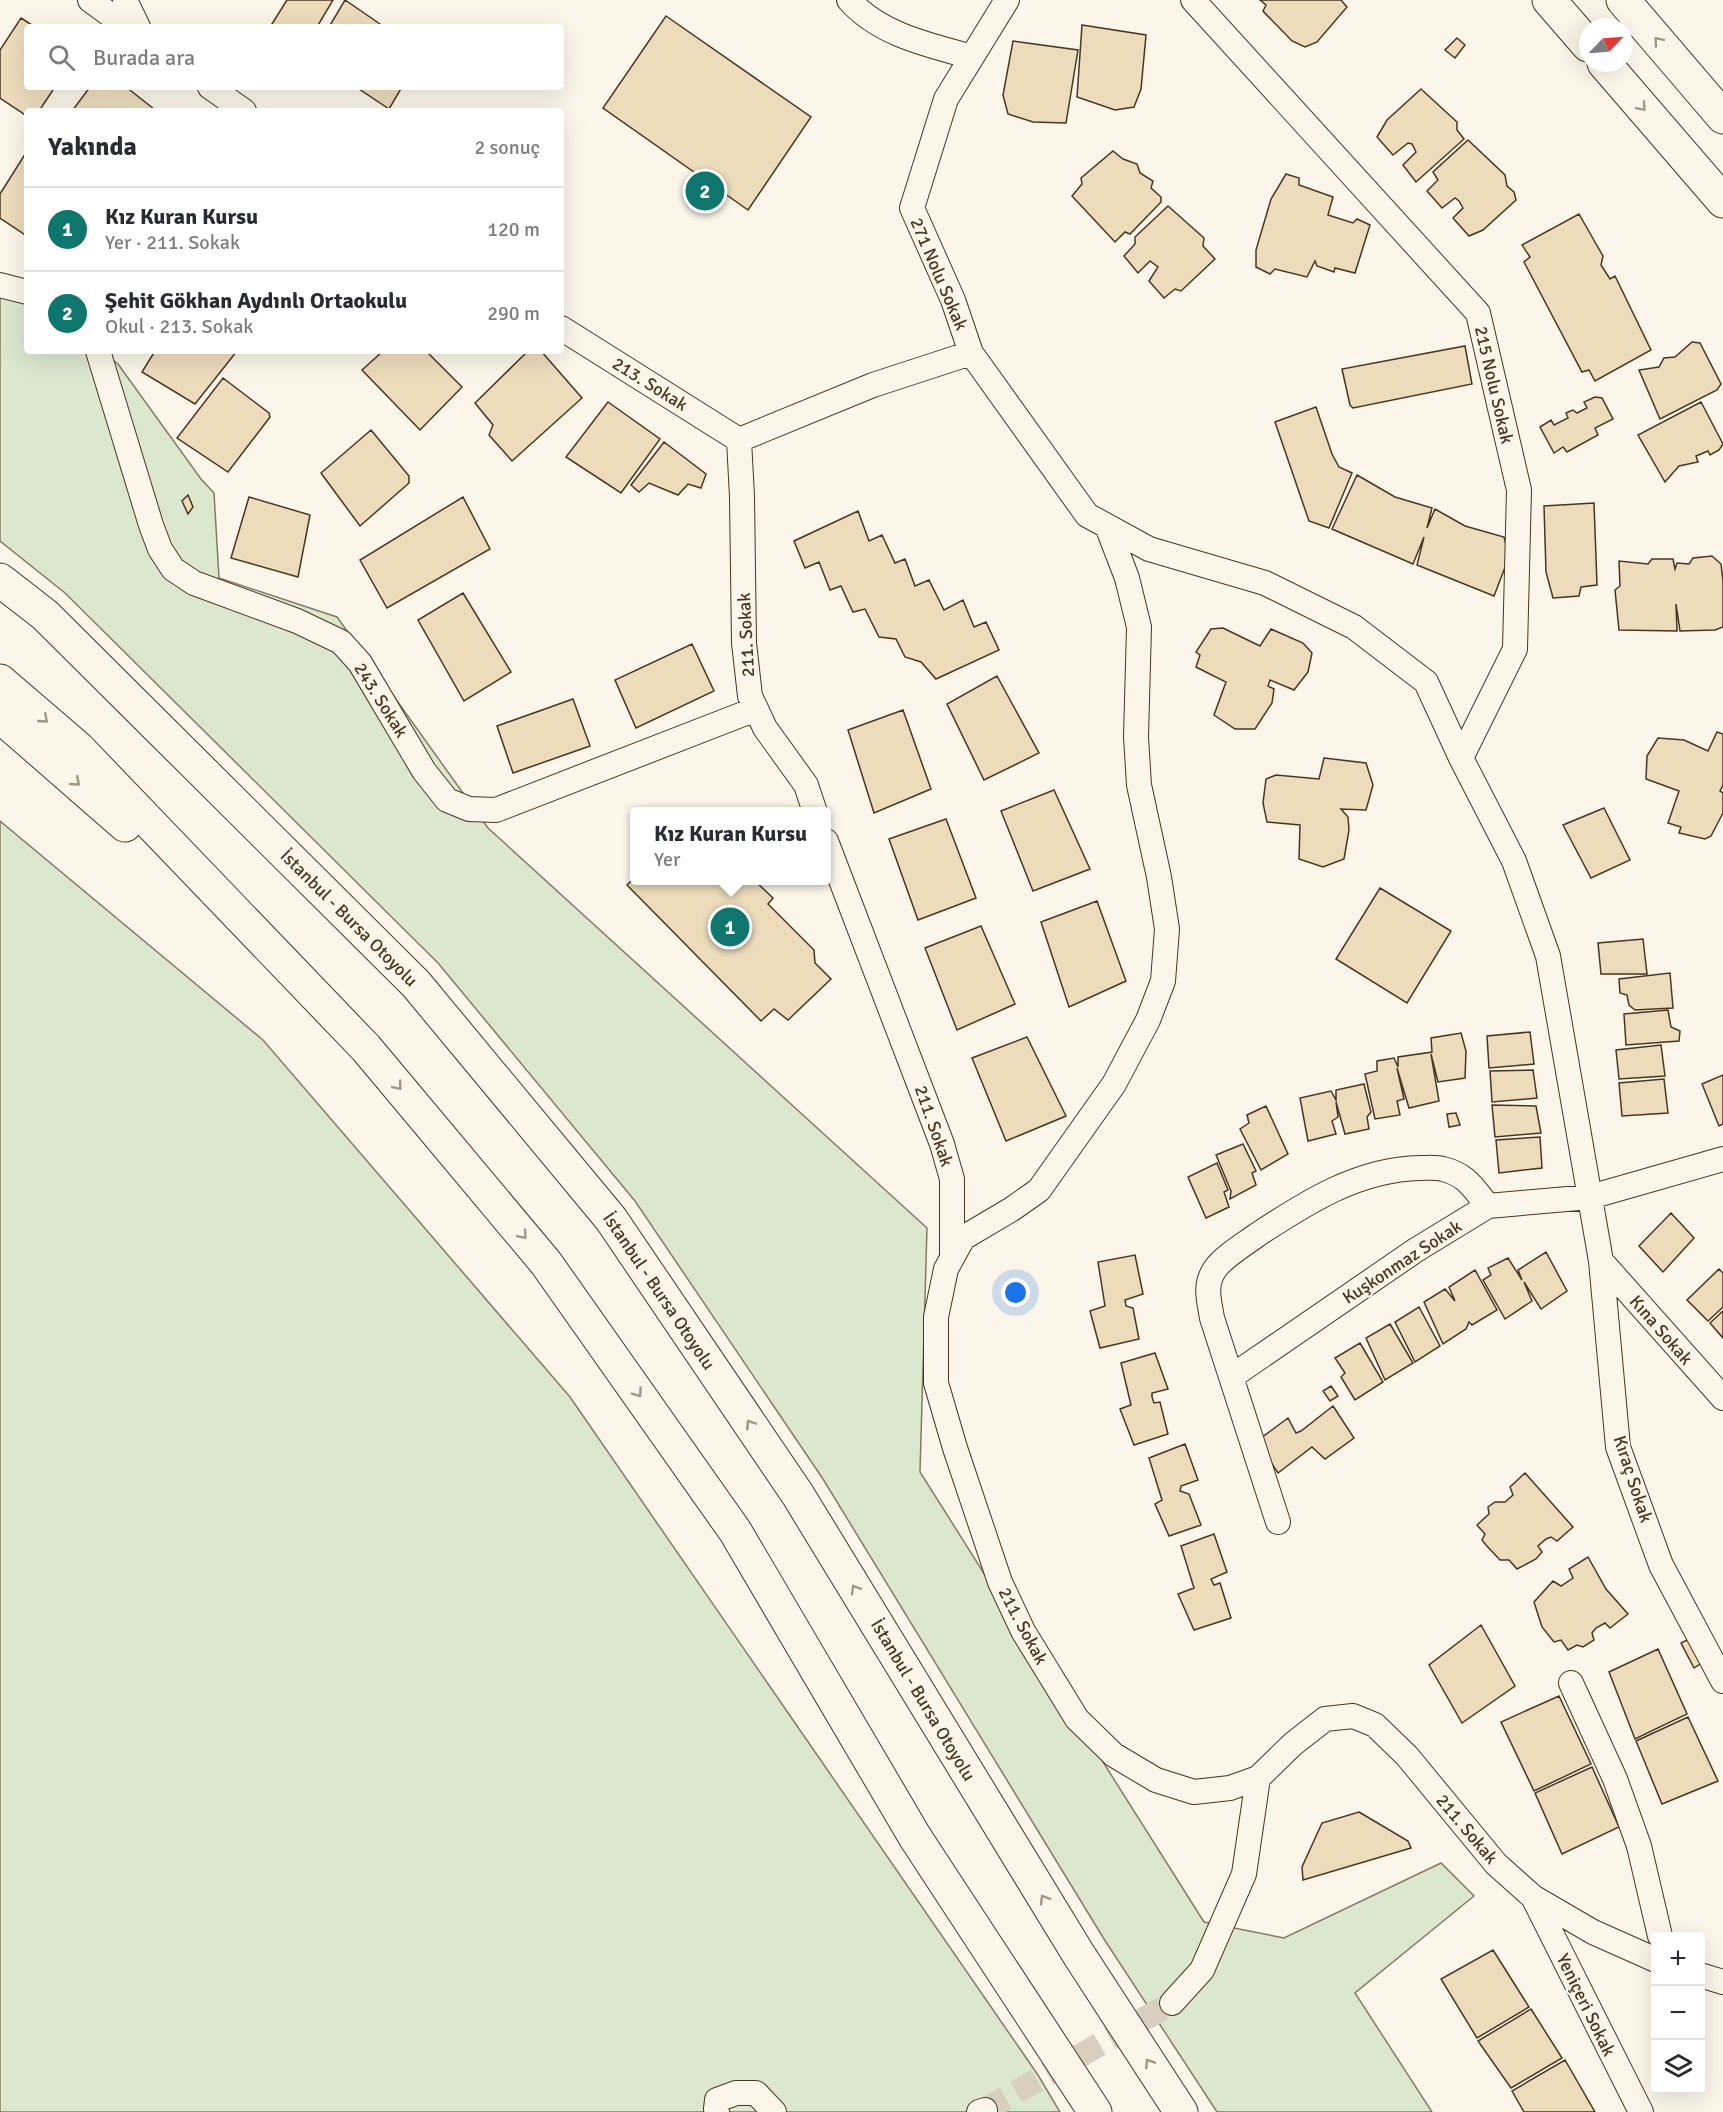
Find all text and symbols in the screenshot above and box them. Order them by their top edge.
north arrow [1579,18,1633,72]
search box [24,24,564,90]
one-way arrow [1654,37,1665,48]
icon: search [45,41,78,74]
text: Burada ara [93,44,195,71]
one-way arrow [1635,100,1646,111]
text: Yakında [48,131,137,163]
text: 2 sonuç [474,135,540,160]
pin: 2 [686,168,724,213]
text: Kız Kuran Kursu [105,203,258,230]
street label: 271 Nolu Sokak [905,214,973,334]
text: 1 [62,217,73,242]
text: 120 m [487,217,540,242]
text: Yer · 211. Sokak [105,230,240,255]
text: Şehit Gökhan Aydınlı Ortaokulu [105,287,407,314]
text: 2 [62,301,73,326]
text: 290 m [487,301,540,326]
text: Okul · 213. Sokak [105,314,253,339]
street label: 215 Nolu Sokak [1470,324,1518,446]
street label: 213. Sokak [608,352,692,416]
street label: 211. Sokak [733,592,759,678]
street label: 243. Sokak [349,658,413,742]
one-way arrow [37,712,48,723]
one-way arrow [69,775,80,786]
popup [630,807,831,885]
text: Kız Kuran Kursu [654,820,807,847]
street label: İstanbul - Bursa Otoyolu [276,845,422,991]
text: Yer [654,847,680,872]
pin: 1 [710,904,750,950]
one-way arrow [390,1079,401,1090]
street label: 211. Sokak [910,1083,958,1169]
street label: İstanbul - Bursa Otoyolu [598,1208,720,1374]
street label: Kuşkonmaz Sokak [1338,1215,1466,1309]
one-way arrow [516,1228,527,1239]
your location [1001,1278,1030,1307]
street label: Kına Sokak [1625,1291,1697,1369]
one-way arrow [631,1386,642,1397]
one-way arrow [746,1420,757,1431]
street label: Kıraç Sokak [1609,1433,1657,1525]
street label: 211. Sokak [993,1584,1053,1668]
one-way arrow [850,1585,862,1595]
street label: İstanbul - Bursa Otoyolu [866,1615,980,1785]
street label: 211. Sokak [1431,1790,1503,1868]
one-way arrow [1041,1894,1052,1905]
map controls [1651,1932,1705,2094]
button: + [1651,1932,1705,1986]
street label: Yeniçeri Sokak [1552,1950,1620,2060]
button: − [1651,1986,1705,2040]
button: layers [1651,2040,1705,2094]
one-way arrow [1145,2059,1156,2070]

